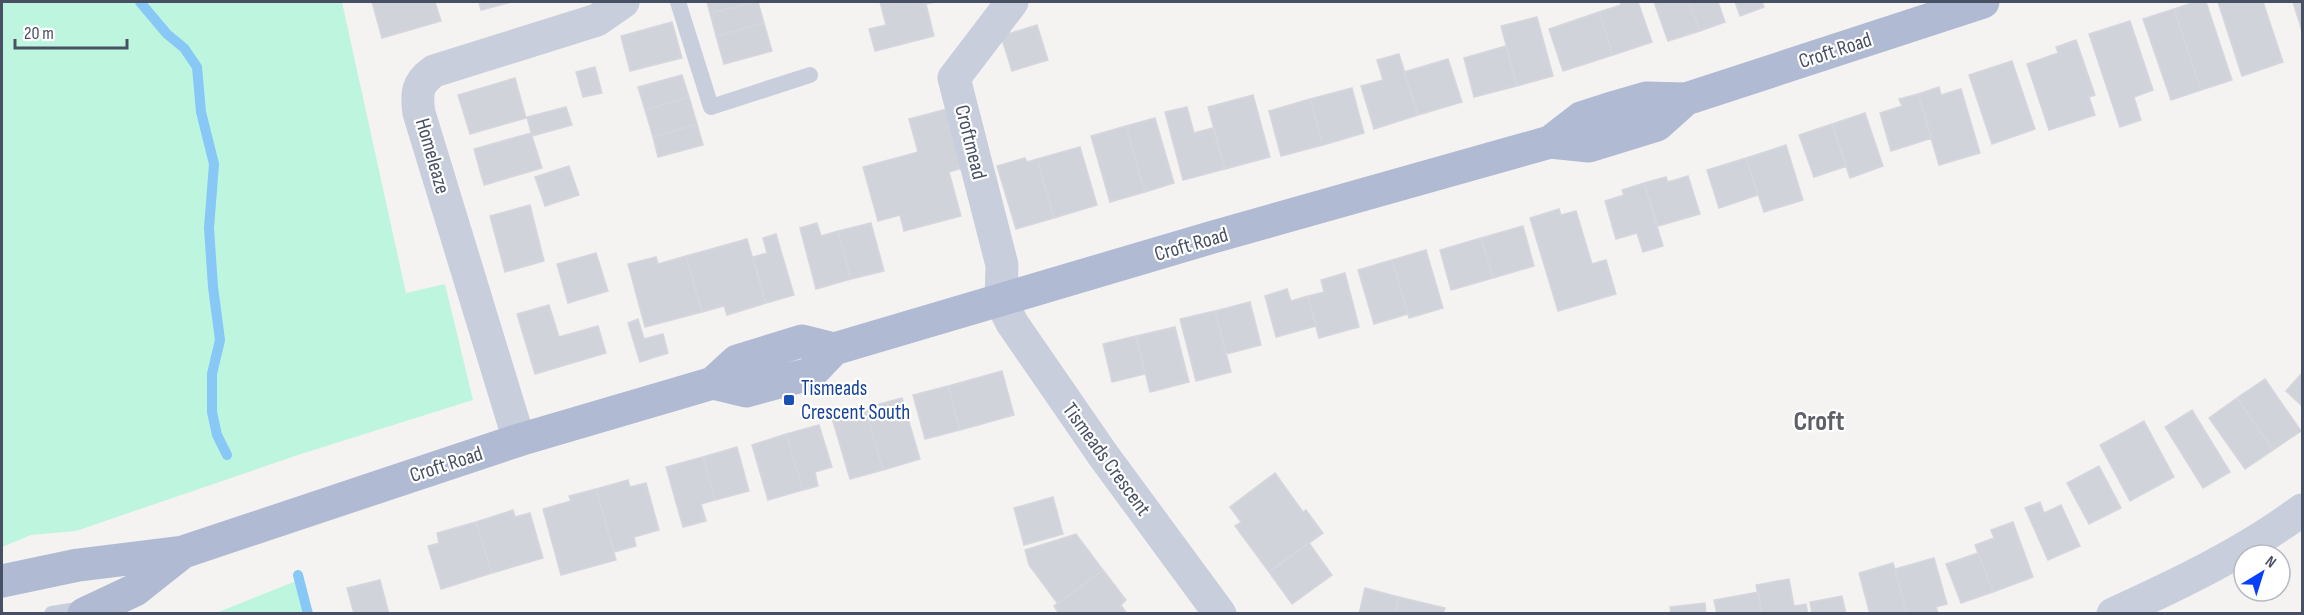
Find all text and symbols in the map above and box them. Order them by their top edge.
scale bar [15,12,128,50]
text: 20 m [24,23,54,44]
street label: Croft Road [1796,27,1875,74]
street label: Croftmead [949,102,992,182]
street label: Homeleaze [410,115,455,197]
street label: Croft Road [1152,222,1231,267]
place label: Tismeads Crescent South [801,376,910,425]
marker: Tismeads Crescent South [782,393,796,407]
street label: Tismeads Crescent [1057,398,1156,521]
district label: Croft [1793,406,1845,438]
street label: Croft Road [407,441,486,488]
north arrow [2232,543,2292,603]
text: N [2261,552,2280,572]

